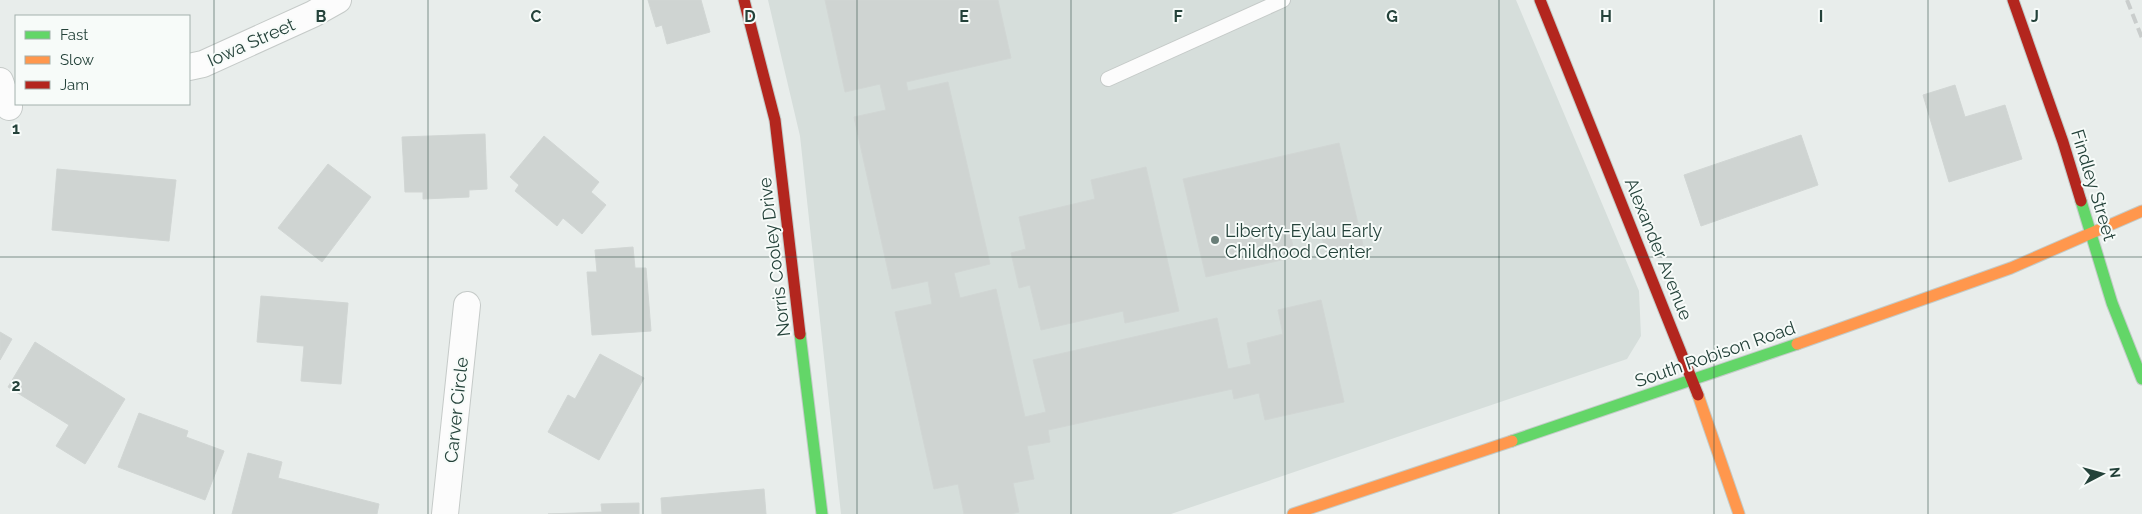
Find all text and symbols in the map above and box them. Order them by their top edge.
text: B [316,7,327,26]
text: C [531,7,542,26]
text: D [744,7,756,26]
text: E [959,7,969,26]
text: F [1173,7,1183,26]
text: G [1386,7,1398,26]
text: H [1600,7,1612,26]
text: I [1819,7,1823,26]
text: J [2031,7,2039,26]
street label: Iowa Street [204,13,298,71]
legend [15,15,190,105]
text: Fast [60,26,88,44]
text: Slow [60,51,94,69]
text: Jam [60,76,89,94]
text: 1 [12,119,20,138]
street label: Findley Street [2067,127,2121,243]
street label: Alexander Avenue [1621,175,1697,324]
street label: Norris Cooley Drive [754,176,794,338]
place label: Liberty-Eylau Early Childhood Center [1225,220,1383,262]
marker: Liberty-Eylau Early Childhood Center [1209,234,1221,246]
street label: South Robison Road [1632,317,1798,391]
street label: Carver Circle [440,356,472,464]
text: 2 [11,376,21,395]
north arrow [2077,449,2127,499]
text: N [2106,466,2123,479]

